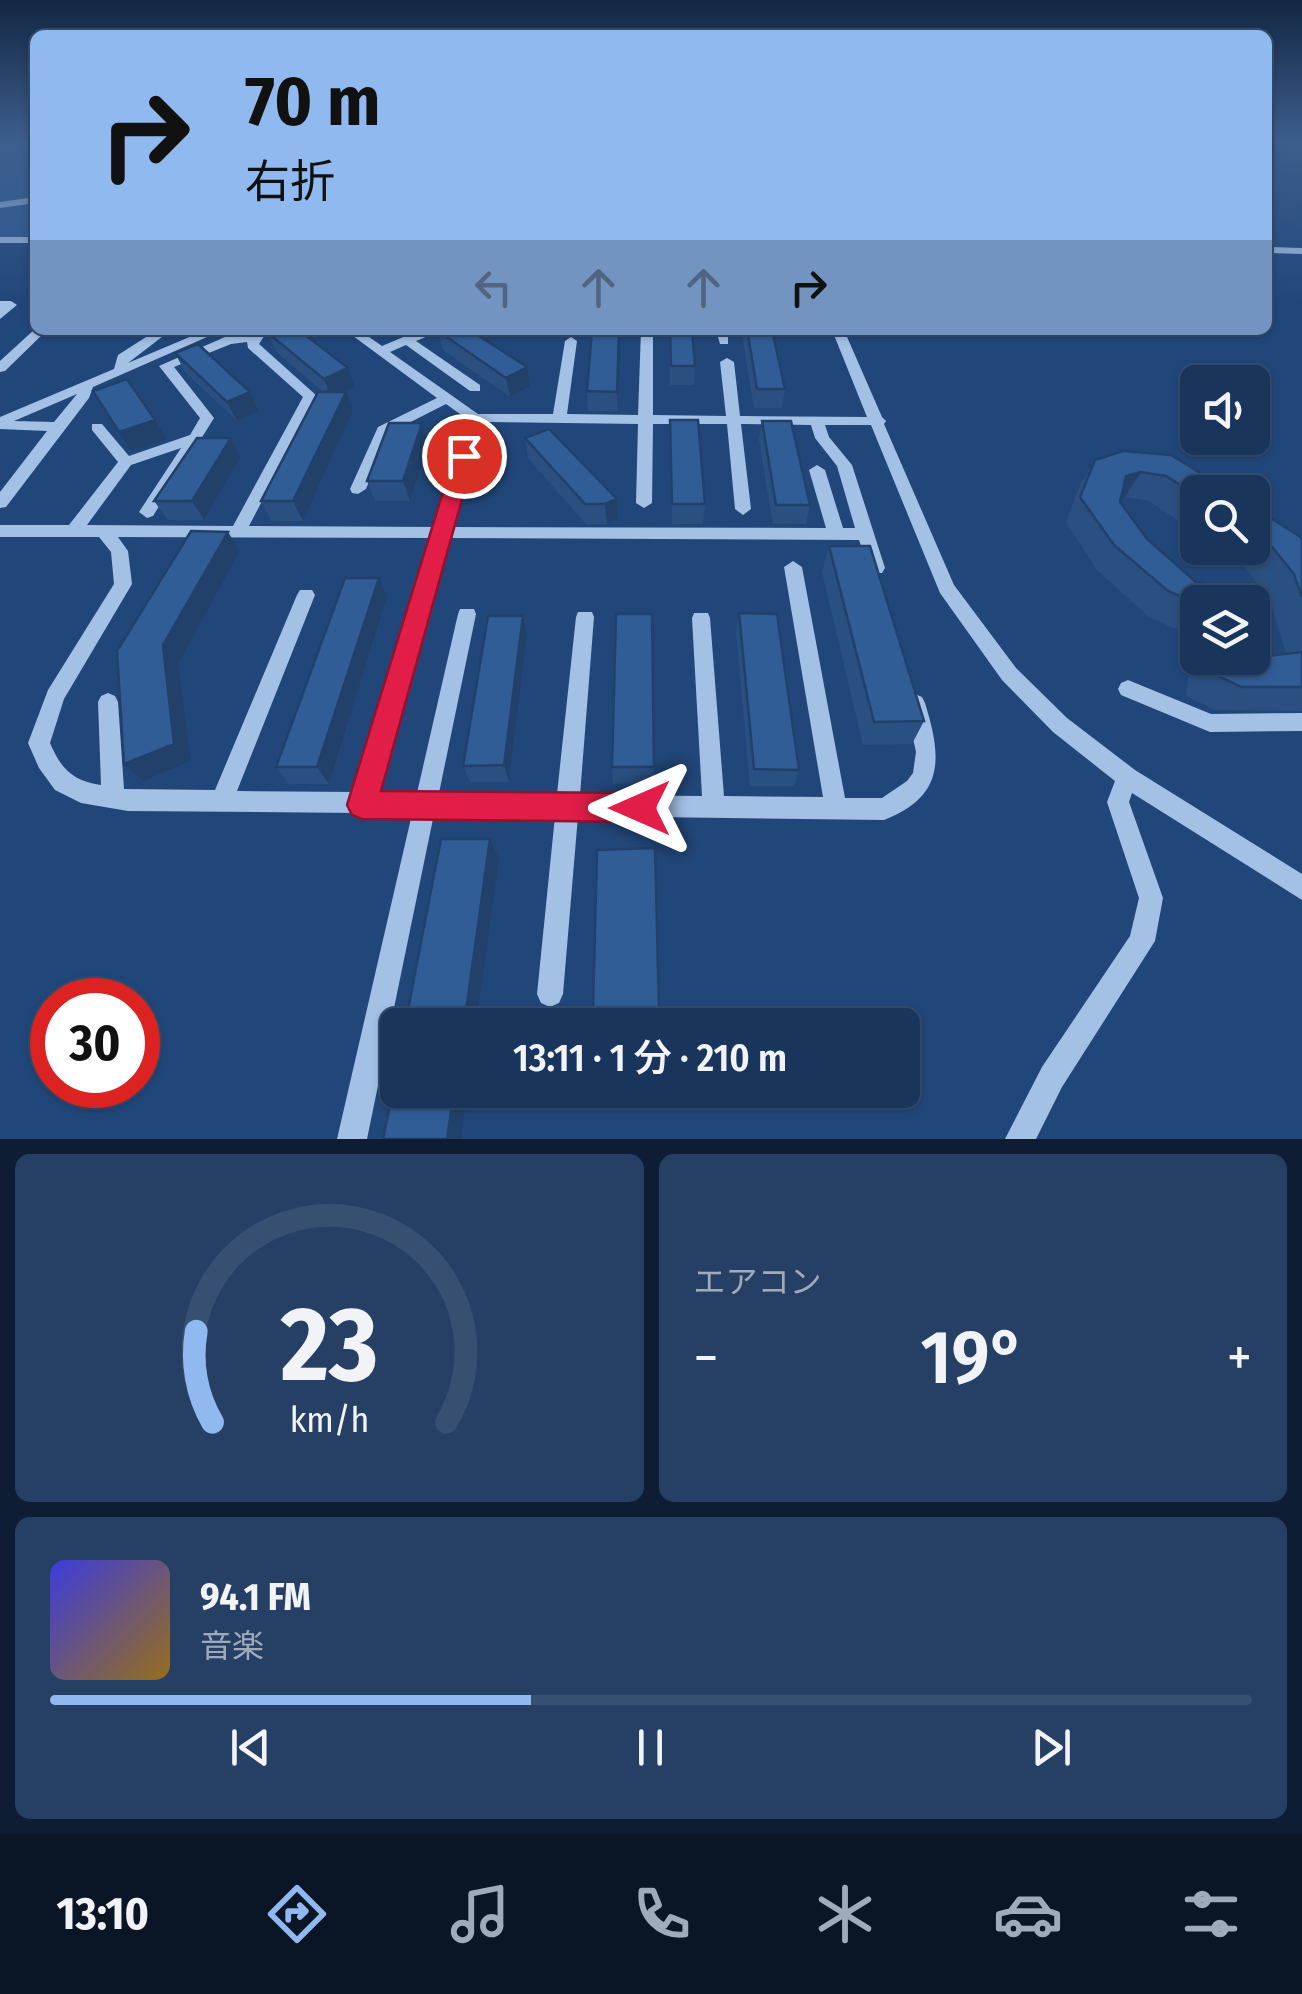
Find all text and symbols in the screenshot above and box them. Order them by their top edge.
text: 70 m [245,60,380,144]
icon: right [80,70,210,200]
text: 右折 [245,155,335,209]
icon: left [466,260,521,315]
icon: ahead [571,260,626,315]
icon: ahead [676,260,731,315]
icon: right [781,260,836,315]
map controls [1180,365,1270,675]
button: sound [1180,365,1270,455]
pin [422,414,507,499]
icon: arrive [437,429,492,484]
button: search [1180,475,1270,565]
button: layers [1180,585,1270,675]
position arrow [588,756,692,860]
speed limit sign: 30 [30,978,160,1108]
text: 13:11 · 1 分 · 210 m [513,1035,787,1081]
text: エアコン [694,1263,822,1301]
text: 23 [280,1283,378,1408]
text: 19° [920,1313,1025,1403]
text: − [694,1325,718,1391]
text: + [1227,1325,1252,1391]
text: km/h [289,1399,369,1441]
text: 94.1 FM [200,1574,311,1620]
text: 音楽 [200,1627,264,1665]
icon: previous [223,1720,278,1775]
icon: pause [623,1720,678,1775]
icon: next [1024,1720,1079,1775]
icon: directions [262,1879,332,1949]
icon: music [445,1879,515,1949]
icon: phone [627,1879,697,1949]
icon: climate [810,1879,880,1949]
icon: car [993,1879,1063,1949]
icon: filters [1176,1879,1246,1949]
text: 13:10 [56,1887,149,1941]

